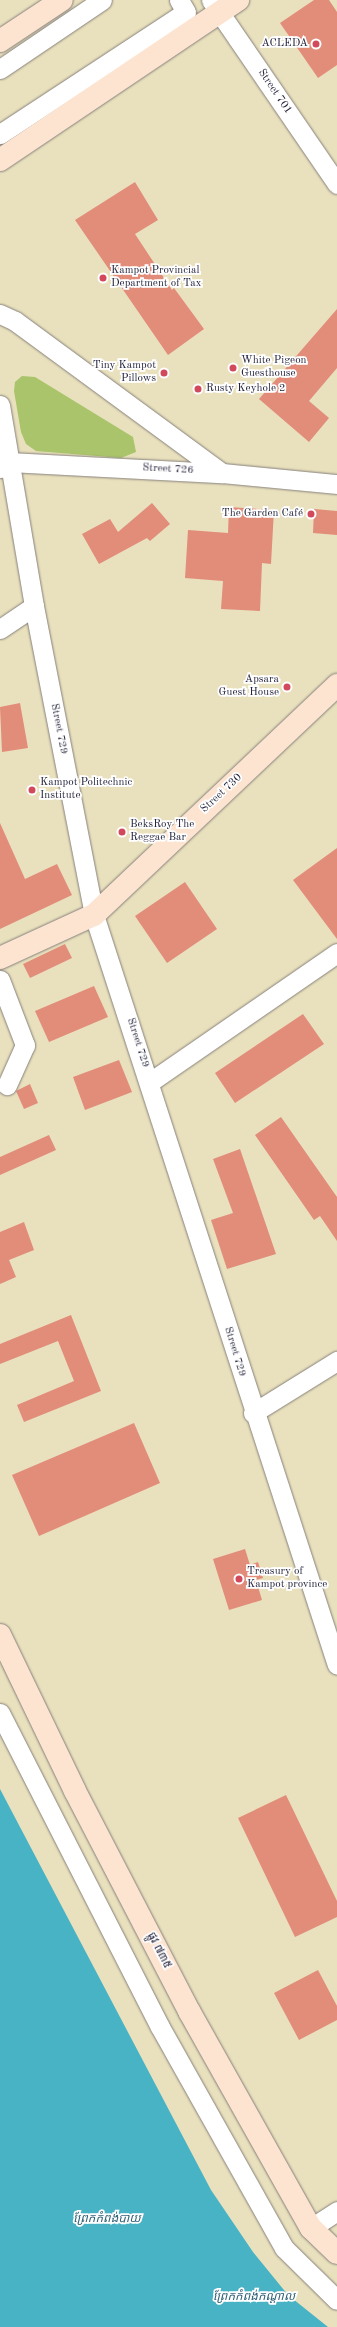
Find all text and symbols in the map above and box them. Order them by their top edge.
place label: ACLEDA [262,37,308,51]
marker: ACLEDA [311,39,321,49]
street label: Street 701 [254,67,294,117]
place label: Kampot Provincial Department of Tax [111,265,201,291]
marker: Kampot Provincial Department of Tax [98,273,108,283]
place label: White Pigeon Guesthouse [241,355,307,381]
place label: Tiny Kampot Pillows [93,360,156,386]
marker: White Pigeon Guesthouse [228,363,238,373]
marker: Tiny Kampot Pillows [159,368,169,378]
place label: Rusty Keyhole 2 [206,382,285,396]
marker: Rusty Keyhole 2 [193,384,203,394]
street label: Street 726 [142,462,194,478]
place label: The Garden Café [222,507,303,521]
marker: The Garden Café [306,509,316,519]
place label: Apsara Guest House [219,674,279,700]
marker: Apsara Guest House [282,682,292,692]
street label: Street 729 [47,703,69,755]
street label: Street 730 [199,772,245,816]
place label: Kampot Politechnic Institute [40,777,132,803]
marker: Kampot Politechnic Institute [27,785,37,795]
place label: BeksRoy The Reggae Bar [130,819,194,845]
marker: BeksRoy The Reggae Bar [117,827,127,837]
street label: Street 729 [123,1017,151,1069]
street label: Street 729 [220,1326,248,1378]
place label: Treasury of Kampot province [247,1566,327,1592]
marker: Treasury of Kampot province [234,1574,244,1584]
street label: ផ្លូវ ៧៣៥ [143,1931,173,1971]
water label: ព្រែកកំពង់បាយ [73,2213,141,2227]
water label: ព្រែកកំពង់កណ្តាល [213,2291,295,2305]

